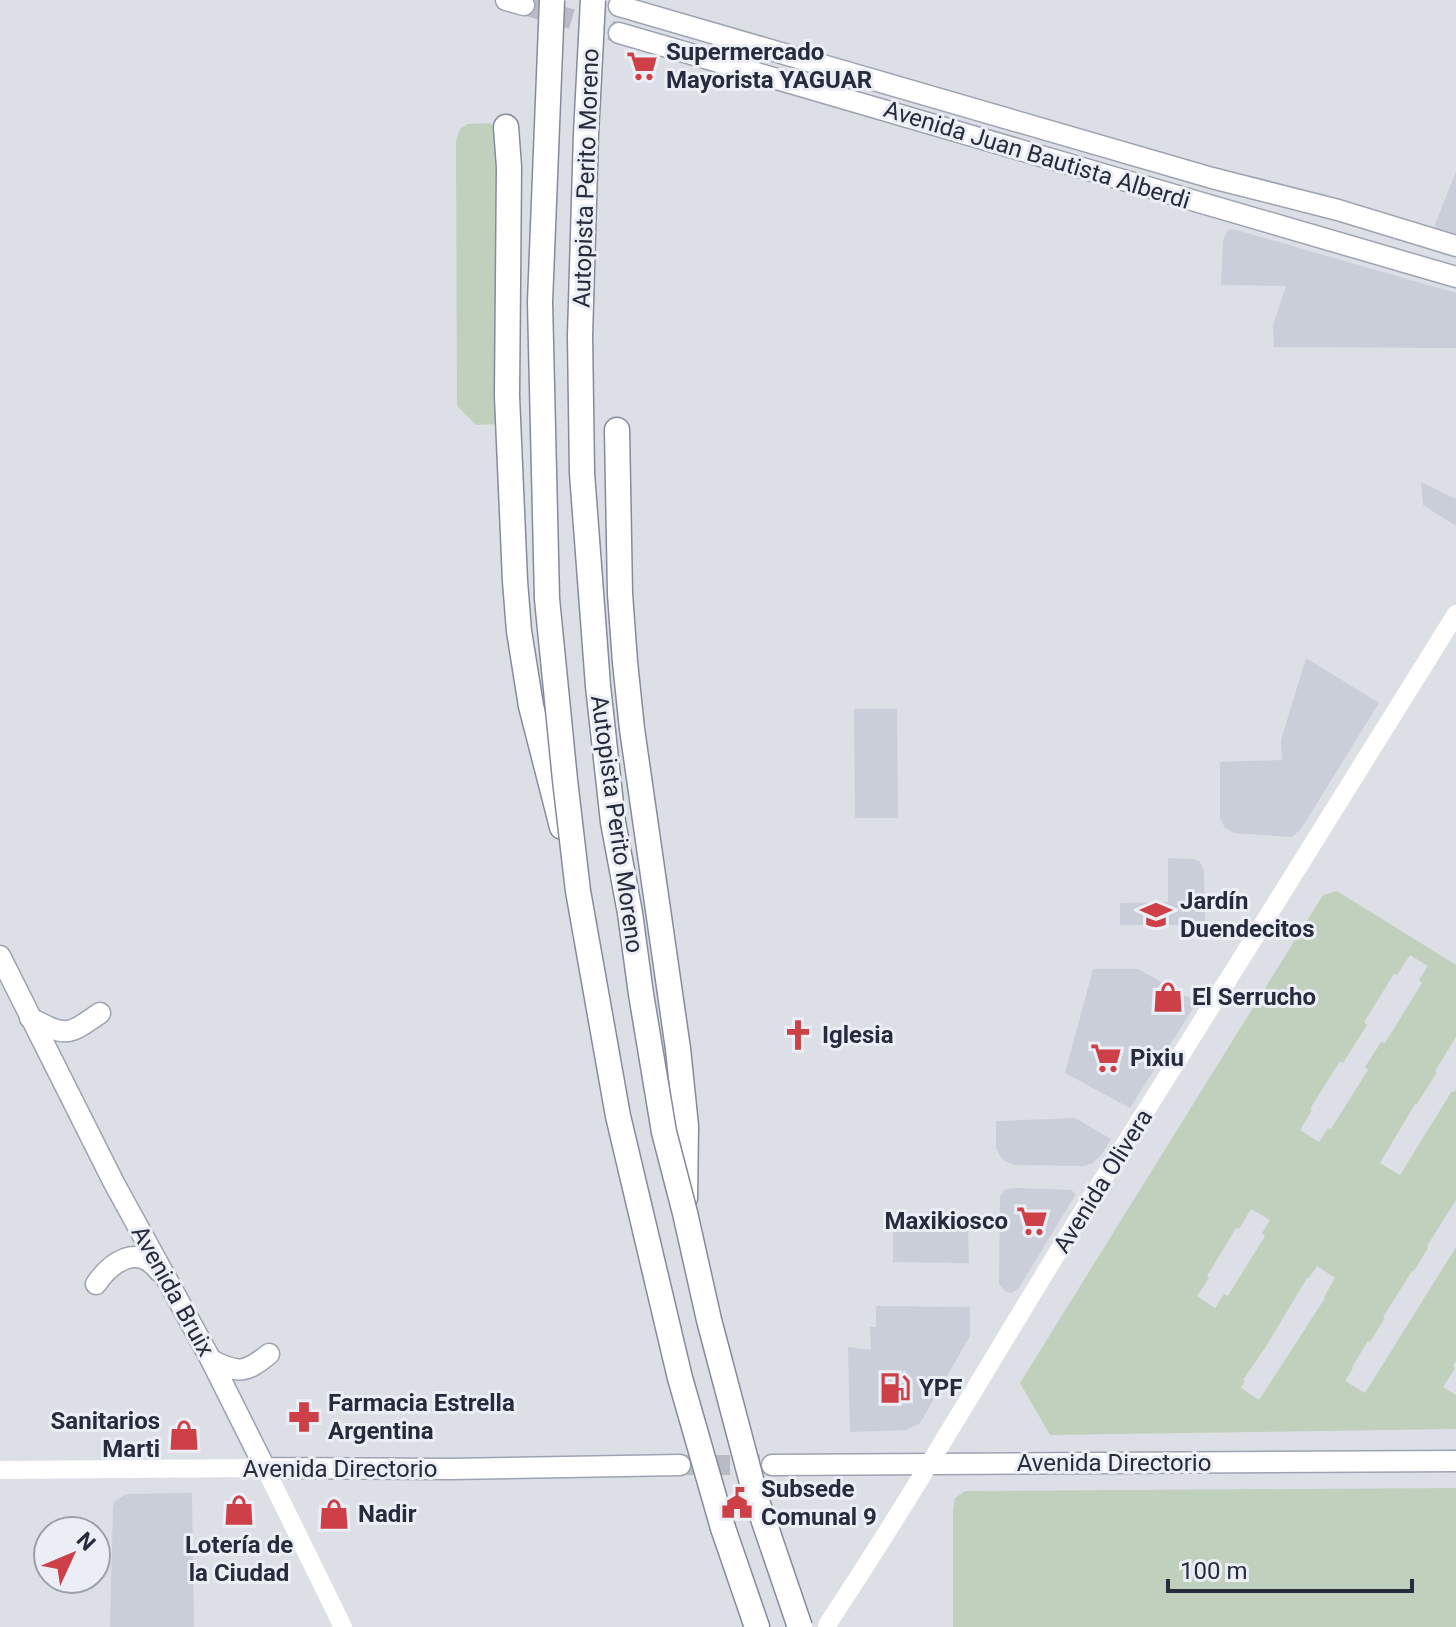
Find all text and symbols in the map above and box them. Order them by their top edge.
place label: Supermercado Mayorista YAGUAR [666,38,872,94]
street label: Autopista Perito Moreno [567,48,605,308]
supermarket icon: Supermercado Mayorista YAGUAR [625,49,659,83]
street label: Avenida Juan Bautista Alberdi [880,95,1194,215]
street label: Autopista Perito Moreno [585,693,649,955]
place label: Jardín Duendecitos [1180,887,1314,943]
school or university icon: Jardín Duendecitos [1139,898,1173,932]
shop icon: El Serrucho [1151,980,1185,1014]
place label: El Serrucho [1192,983,1316,1011]
church icon: Iglesia [781,1018,815,1052]
place label: Iglesia [822,1021,894,1049]
supermarket icon: Pixiu [1089,1041,1123,1075]
place label: Pixiu [1130,1044,1184,1072]
street label: Avenida Olivera [1048,1104,1158,1258]
supermarket icon: Maxikiosco [1015,1204,1049,1238]
place label: Maxikiosco [884,1207,1008,1235]
street label: Avenida Bruix [126,1221,220,1361]
fuel station icon: YPF [878,1371,912,1405]
place label: YPF [919,1374,963,1402]
place label: Farmacia Estrella Argentina [328,1389,515,1445]
pharmacy icon: Farmacia Estrella Argentina [287,1400,321,1434]
place label: Sanitarios Marti [51,1407,160,1463]
shop icon: Sanitarios Marti [167,1418,201,1452]
street label: Avenida Directorio [1017,1449,1211,1477]
street label: Avenida Directorio [243,1455,437,1483]
place label: Subsede Comunal 9 [761,1475,877,1531]
public building icon: Subsede Comunal 9 [720,1486,754,1520]
shop icon: Lotería de la Ciudad [222,1493,256,1527]
shop icon: Nadir [317,1497,351,1531]
place label: Nadir [358,1500,417,1528]
north arrow [32,1515,112,1595]
text: N [72,1527,100,1556]
place label: Lotería de la Ciudad [185,1531,293,1587]
scale bar [1168,1543,1412,1593]
text: 100 m [1180,1557,1247,1585]

